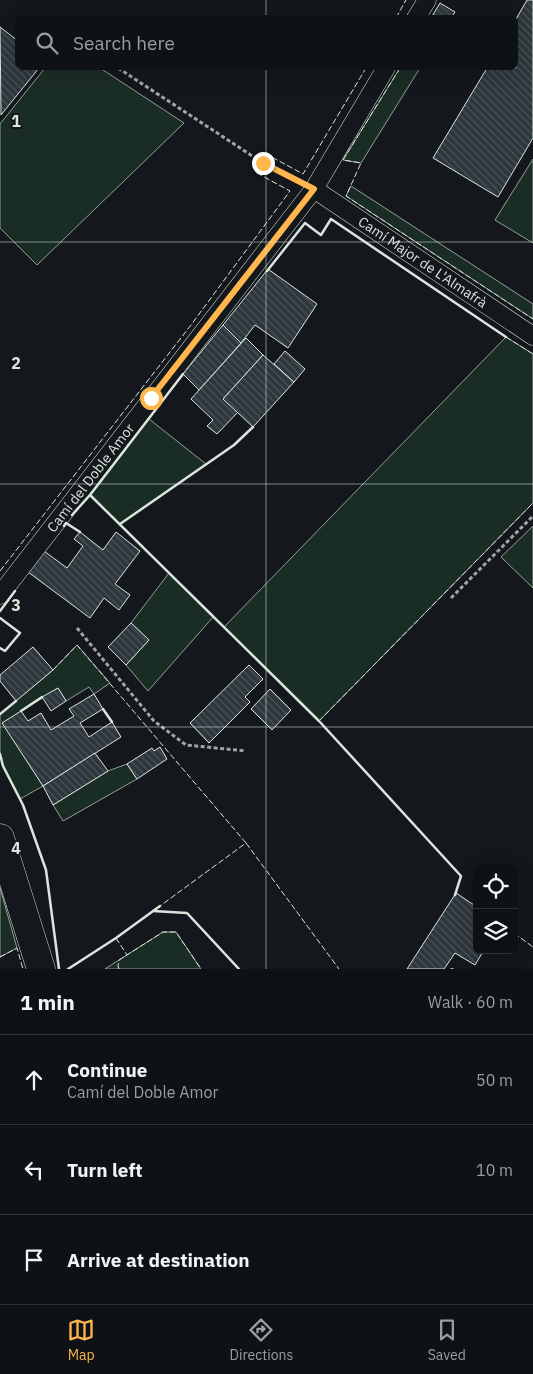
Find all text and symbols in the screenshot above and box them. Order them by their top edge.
search box [15,15,518,70]
icon: search [33,29,61,57]
text: Search here [73,31,175,55]
text: 1 [11,111,21,131]
route end [252,152,275,175]
street label: Camí Major de L'Almafrà [355,212,491,312]
text: 2 [11,353,21,373]
route start [140,387,163,410]
street label: Camí del Doble Amor [43,420,138,536]
text: 3 [11,595,21,615]
text: 4 [11,838,21,858]
map controls [473,864,518,954]
button: locate [473,864,518,909]
button: layers [473,909,518,954]
text: 1 min [20,988,75,1016]
text: Walk · 60 m [428,992,513,1012]
text: Continue [67,1058,147,1082]
icon: ahead [20,1066,48,1094]
text: 50 m [476,1070,513,1090]
text: Camí del Doble Amor [67,1082,218,1102]
icon: left [20,1156,48,1184]
text: Turn left [67,1158,143,1182]
text: 10 m [476,1160,513,1180]
icon: arrive [20,1246,48,1274]
text: Arrive at destination [67,1248,250,1272]
tab: Map [67,1316,95,1364]
tab: Directions [230,1316,293,1364]
tab: Saved [428,1316,466,1364]

